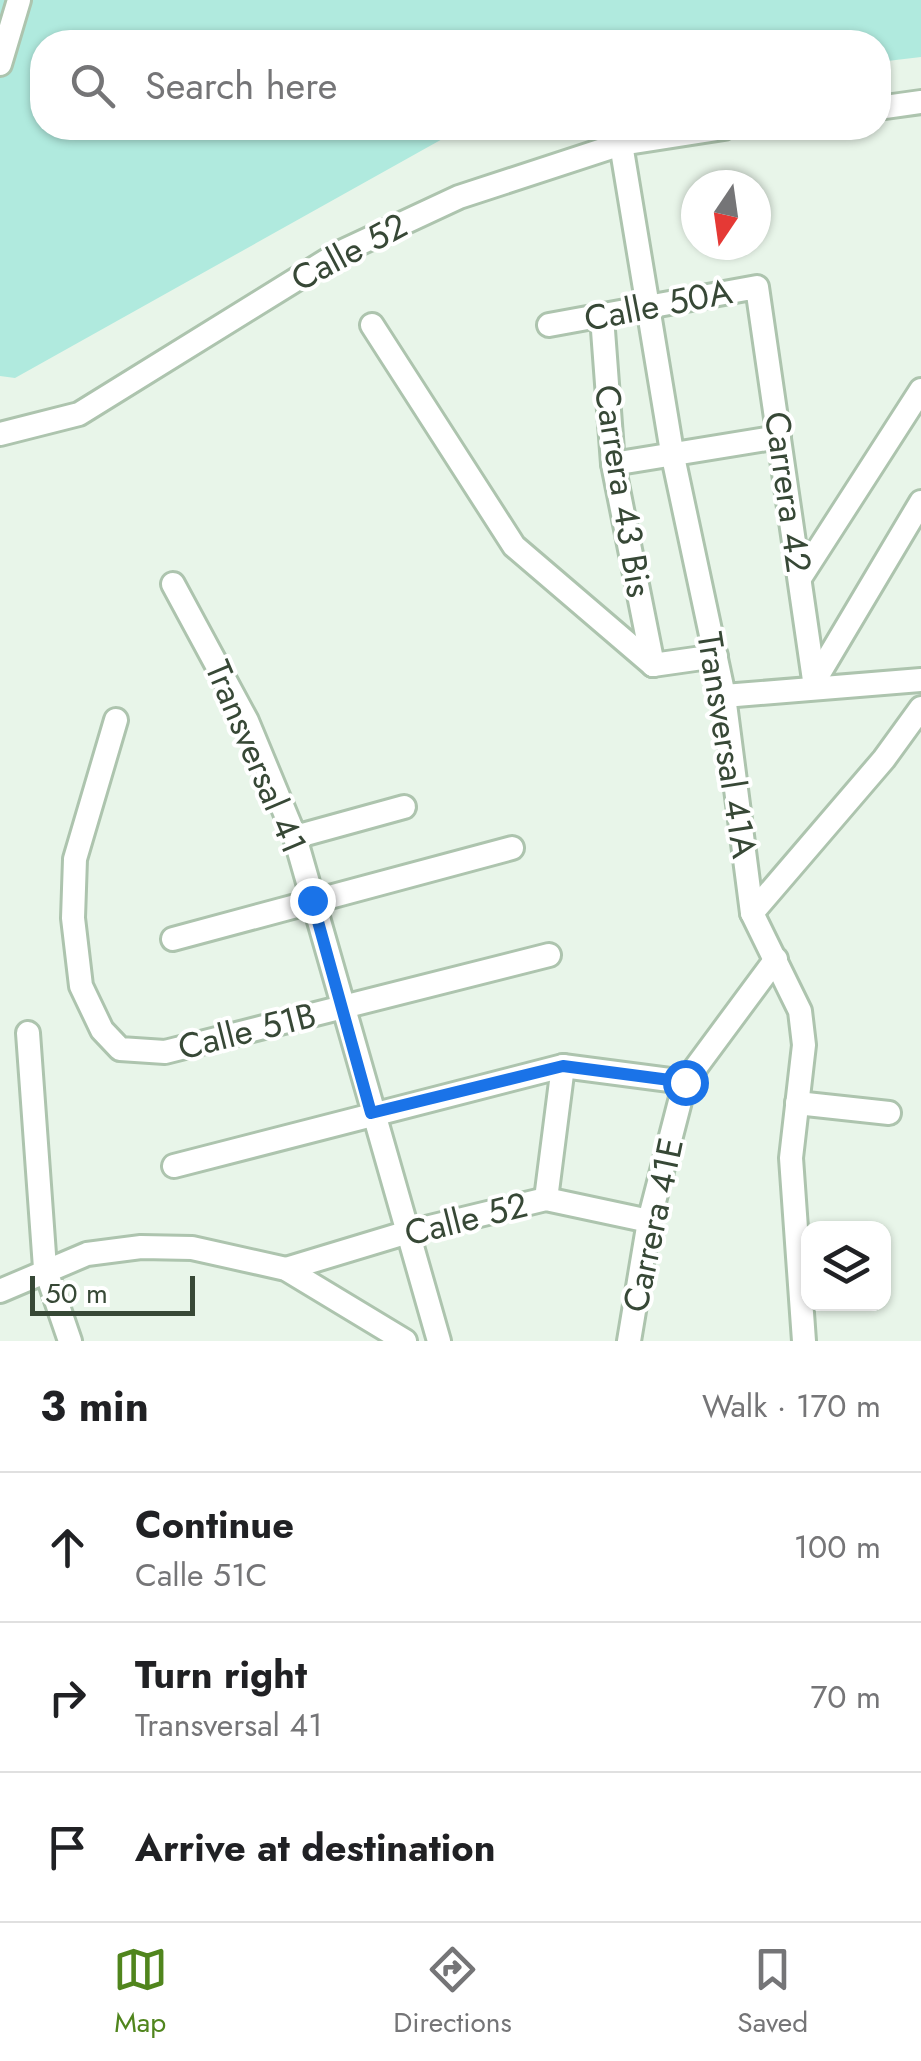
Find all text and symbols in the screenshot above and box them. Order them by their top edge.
search box [30,30,891,140]
icon: search [65,58,120,113]
text: Search here [145,58,337,113]
north arrow [681,170,771,260]
street label: Calle 52 [282,201,416,303]
street label: Calle 50A [580,266,736,344]
street label: Carrera 43 Bis [582,381,664,601]
street label: Carrera 42 [752,408,824,576]
street label: Transversal 41A [684,628,770,862]
street label: Transversal 41 [193,653,319,861]
route end [290,878,336,924]
street label: Calle 51B [173,990,321,1072]
route start [663,1060,709,1106]
street label: Carrera 41E [610,1133,696,1317]
street label: Calle 52 [399,1180,533,1258]
map controls [801,1221,891,1311]
button: layers [801,1221,891,1311]
scale bar [30,1271,195,1316]
text: 50 m [45,1273,108,1314]
text: 3 min [40,1376,149,1437]
text: Walk · 170 m [702,1383,881,1429]
text: Continue [135,1497,294,1552]
icon: ahead [40,1520,95,1575]
text: 100 m [794,1524,881,1570]
text: Calle 51C [135,1552,267,1598]
text: Turn right [135,1647,307,1702]
icon: right [40,1670,95,1725]
text: 70 m [810,1674,881,1720]
text: Transversal 41 [135,1702,323,1748]
icon: arrive [40,1820,95,1875]
text: Arrive at destination [135,1820,496,1875]
tab: Map [113,1942,168,2043]
tab: Directions [393,1942,512,2043]
tab: Saved [737,1942,808,2043]

